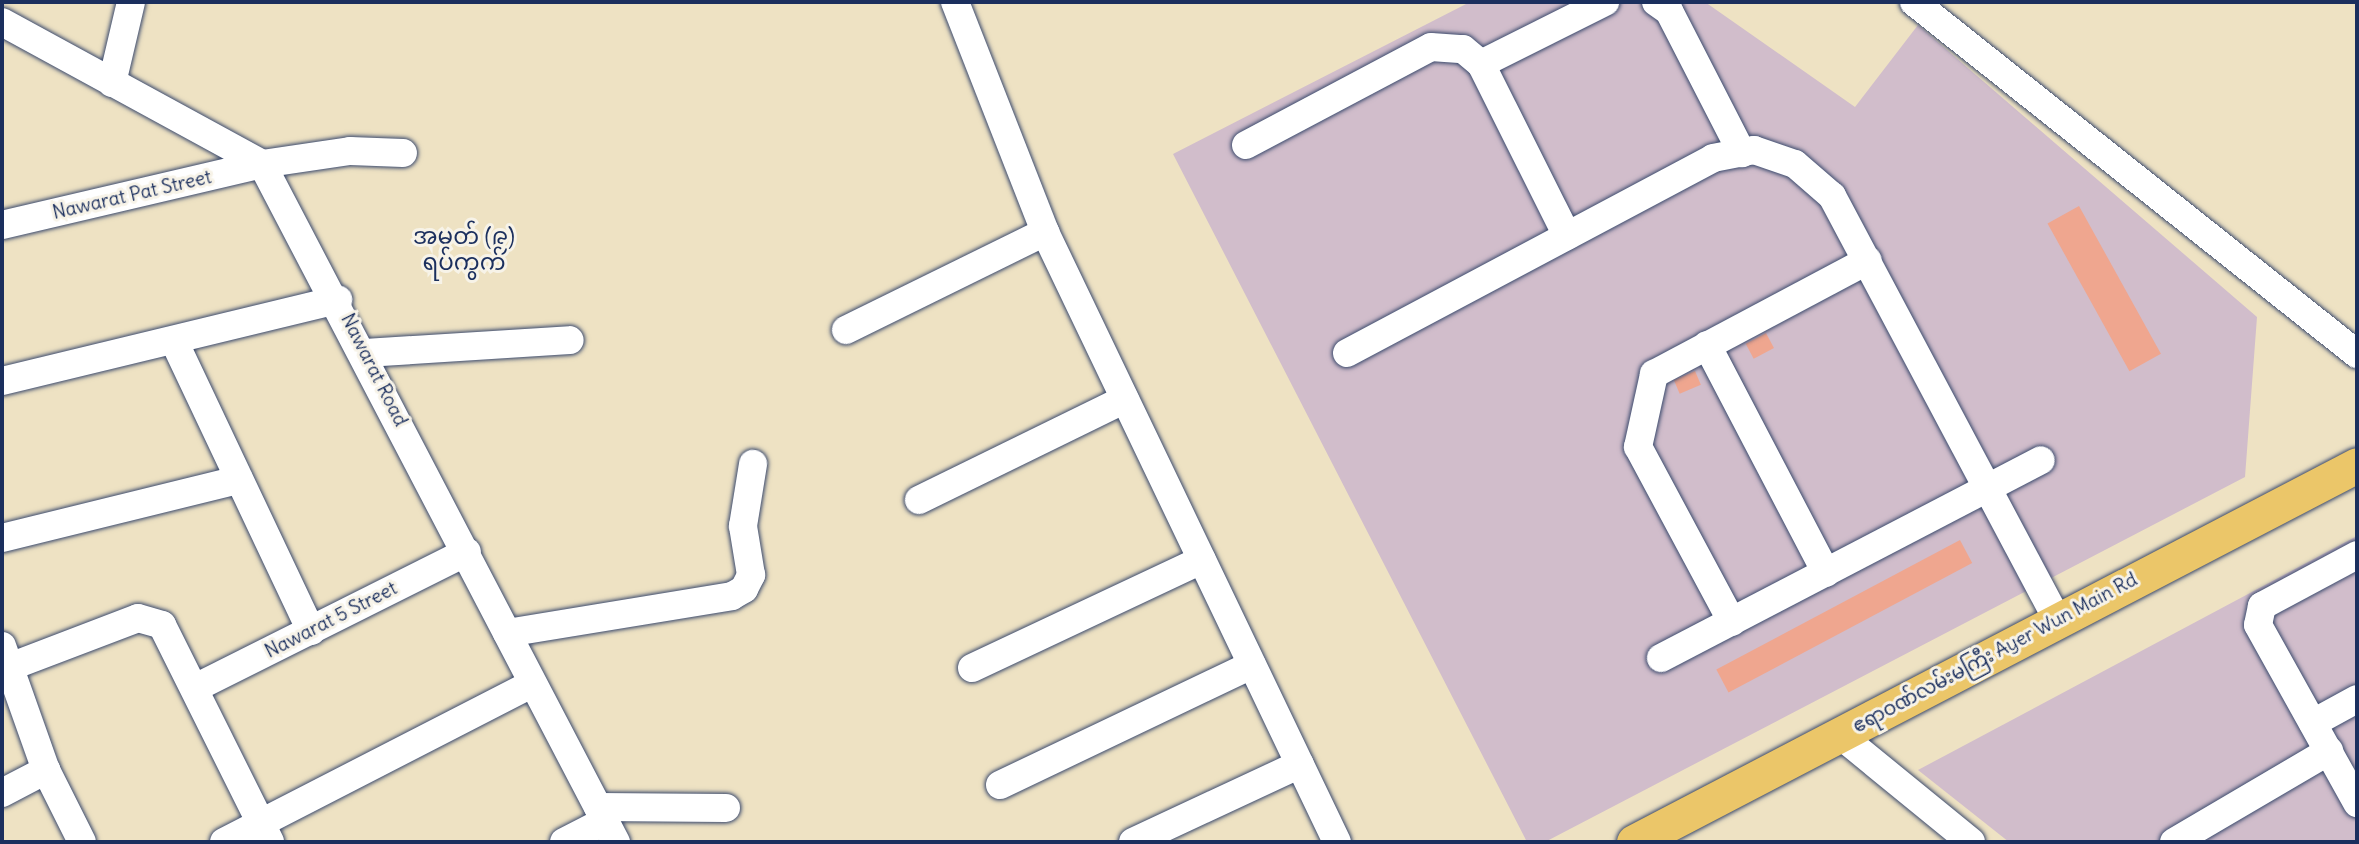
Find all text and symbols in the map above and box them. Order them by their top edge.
street label: Nawarat Pat Street [50,166,214,224]
district label: အမှတ် (၉) ရပ်ကွက် [413,222,515,276]
street label: Nawarat Road [336,310,412,430]
street label: ဧရာဝဏ်လမ်းမကြီး Ayer Wun Main Rd [1849,568,2141,738]
street label: Nawarat 5 Street [261,577,401,663]

